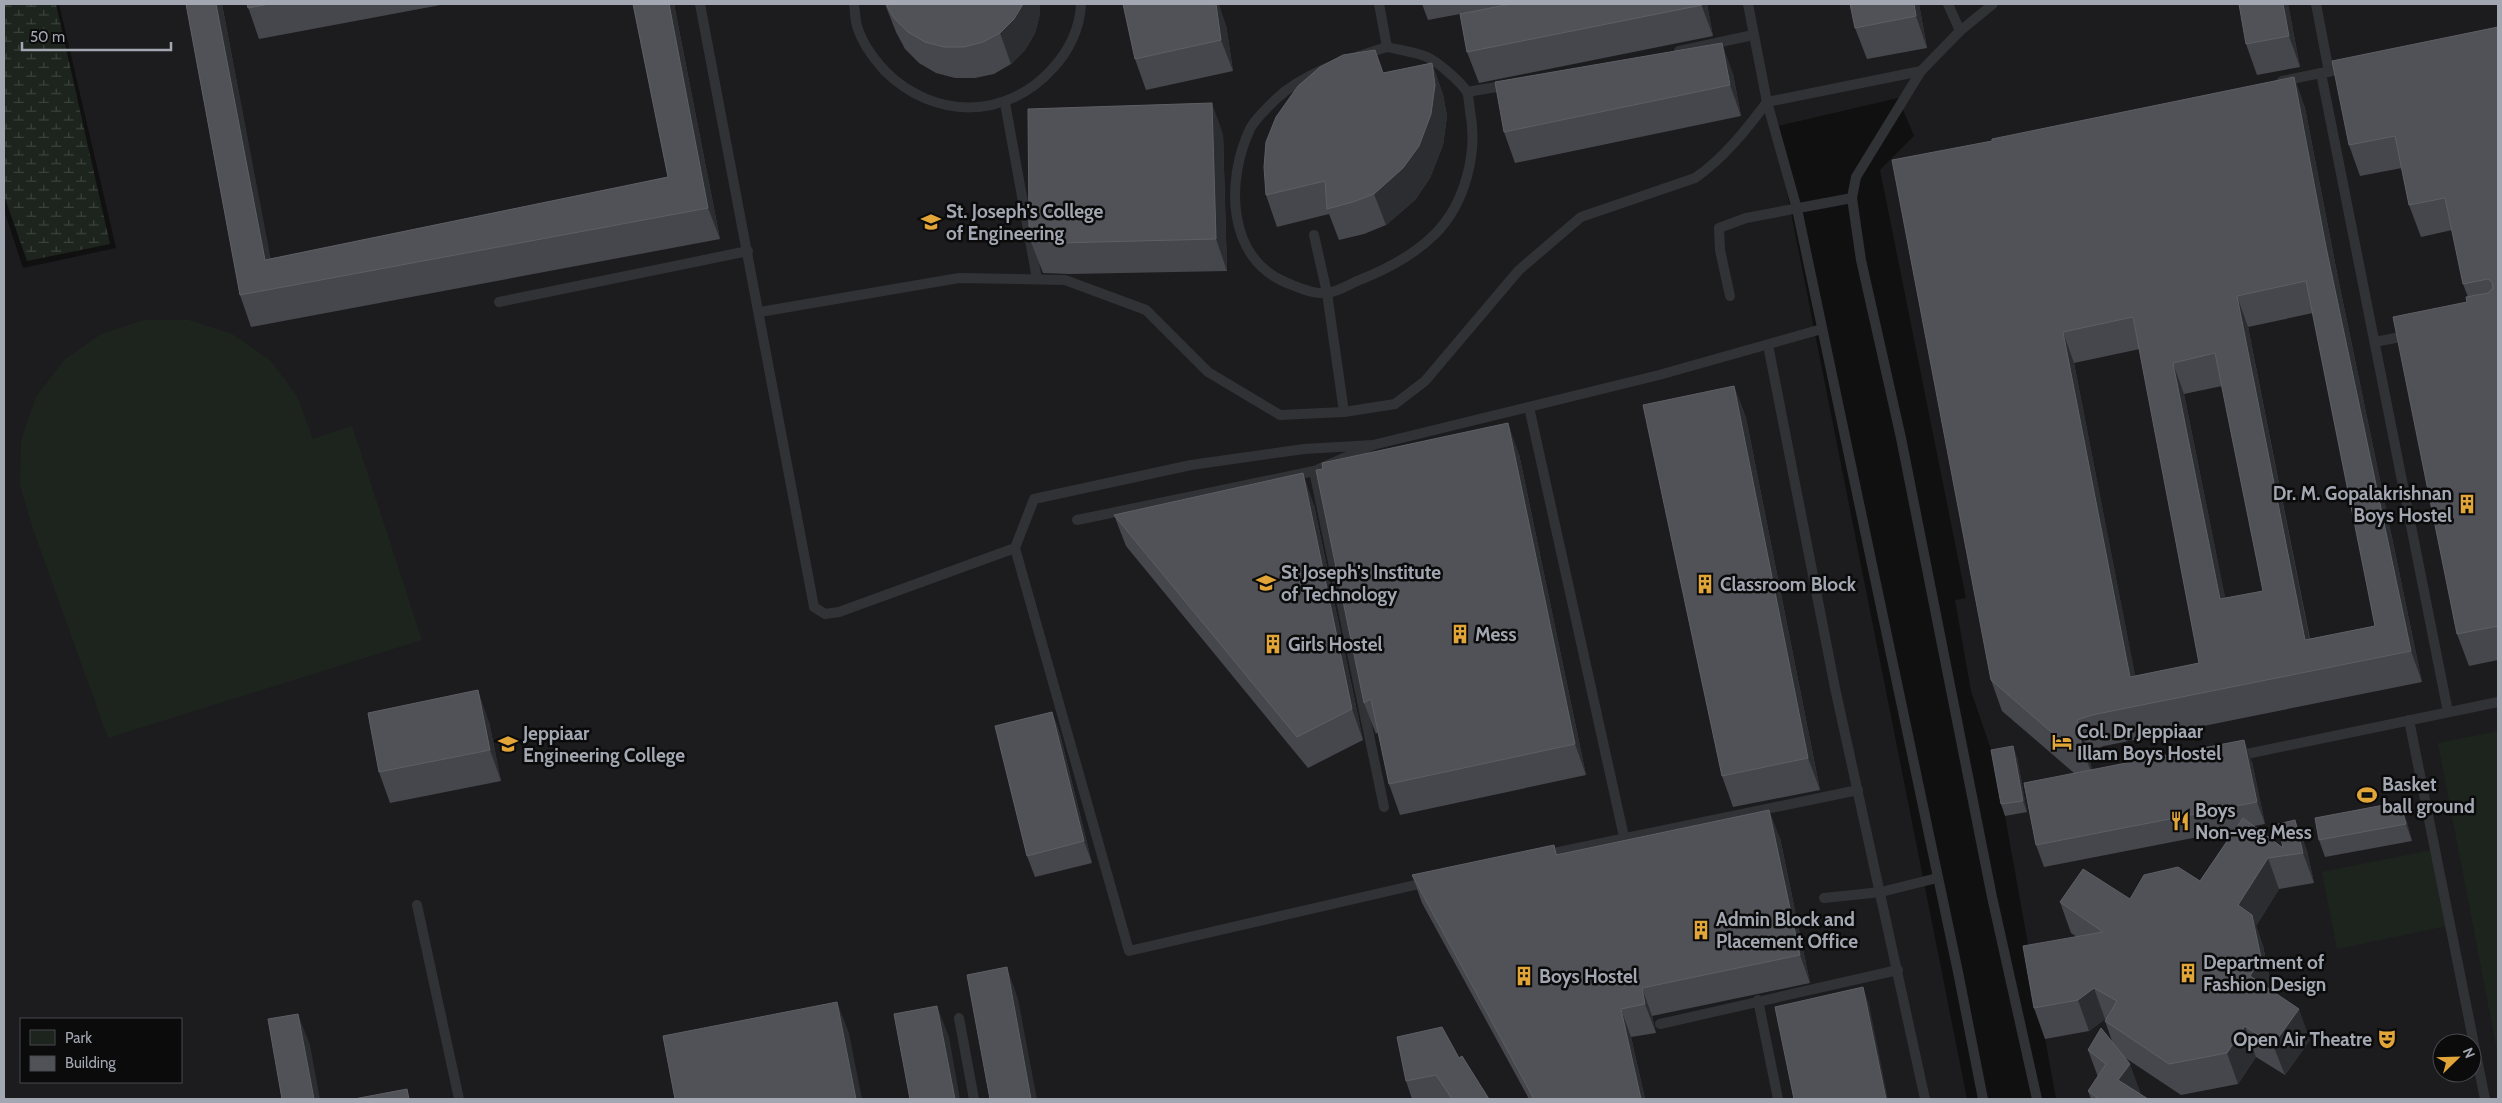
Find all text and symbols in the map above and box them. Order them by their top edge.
scale bar [22,20,171,52]
text: 50 m [30,28,65,46]
place label: St. Joseph's College of Engineering [946,200,1103,245]
school or university icon: St. Joseph's College of Engineering [920,211,942,233]
place label: Dr. M. Gopalakrishnan Boys Hostel [2273,482,2452,527]
building icon: Dr. M. Gopalakrishnan Boys Hostel [2456,493,2478,515]
place label: St Joseph's Institute of Technology [1281,561,1441,606]
school or university icon: St Joseph's Institute of Technology [1255,572,1277,594]
building icon: Classroom Block [1694,573,1716,595]
place label: Classroom Block [1720,573,1857,596]
building icon: Mess [1449,623,1471,645]
place label: Mess [1475,623,1516,646]
building icon: Girls Hostel [1262,633,1284,655]
place label: Girls Hostel [1288,633,1382,656]
place label: Col. Dr Jeppiaar Illam Boys Hostel [2077,720,2221,765]
place label: Jeppiaar Engineering College [522,722,685,767]
hotel icon: Col. Dr Jeppiaar Illam Boys Hostel [2051,731,2073,753]
school or university icon: Jeppiaar Engineering College [497,733,519,755]
place label: Basket ball ground [2382,773,2475,818]
sports icon: Basket ball ground [2356,784,2378,806]
place label: Boys Non-veg Mess [2195,799,2312,844]
restaurant icon: Boys Non-veg Mess [2169,810,2191,832]
place label: Admin Block and Placement Office [1716,908,1858,953]
building icon: Admin Block and Placement Office [1690,919,1712,941]
place label: Department of Fashion Design [2203,951,2326,996]
building icon: Department of Fashion Design [2177,962,2199,984]
building icon: Boys Hostel [1513,965,1535,987]
place label: Boys Hostel [1539,965,1638,988]
legend [20,1018,182,1083]
place label: Open Air Theatre [2233,1028,2372,1051]
theatre icon: Open Air Theatre [2376,1028,2398,1050]
text: Park [65,1029,92,1047]
north arrow [2432,1033,2482,1083]
text: N [2459,1045,2479,1061]
text: Building [65,1054,116,1072]

